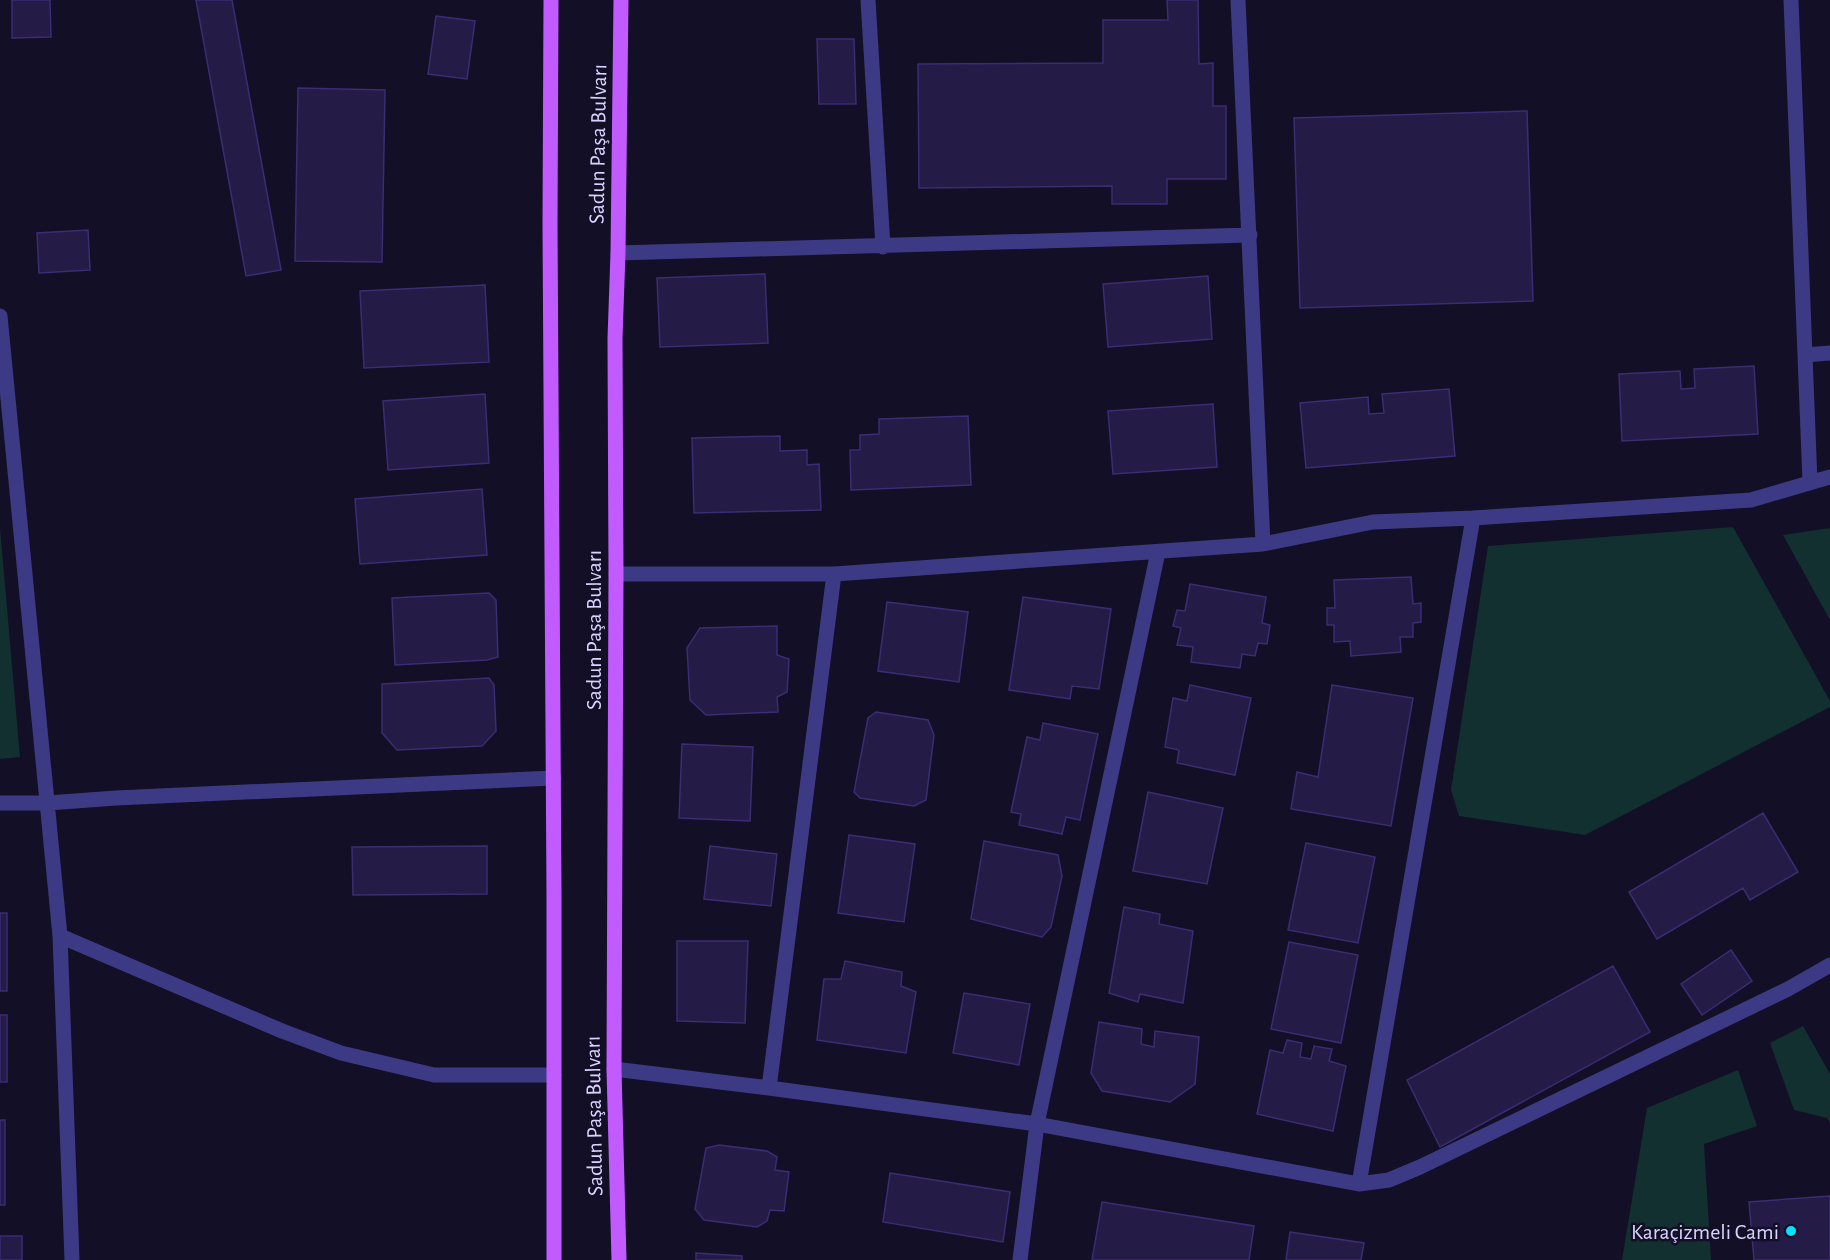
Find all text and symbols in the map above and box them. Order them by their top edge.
street label: Sadun Paşa Bulvarı [586,64,610,224]
street label: Sadun Paşa Bulvarı [583,550,605,710]
street label: Sadun Paşa Bulvarı [582,1036,606,1196]
place label: Karaçizmeli Cami [1631,1221,1779,1243]
marker: Karaçizmeli Cami [1784,1224,1798,1238]

